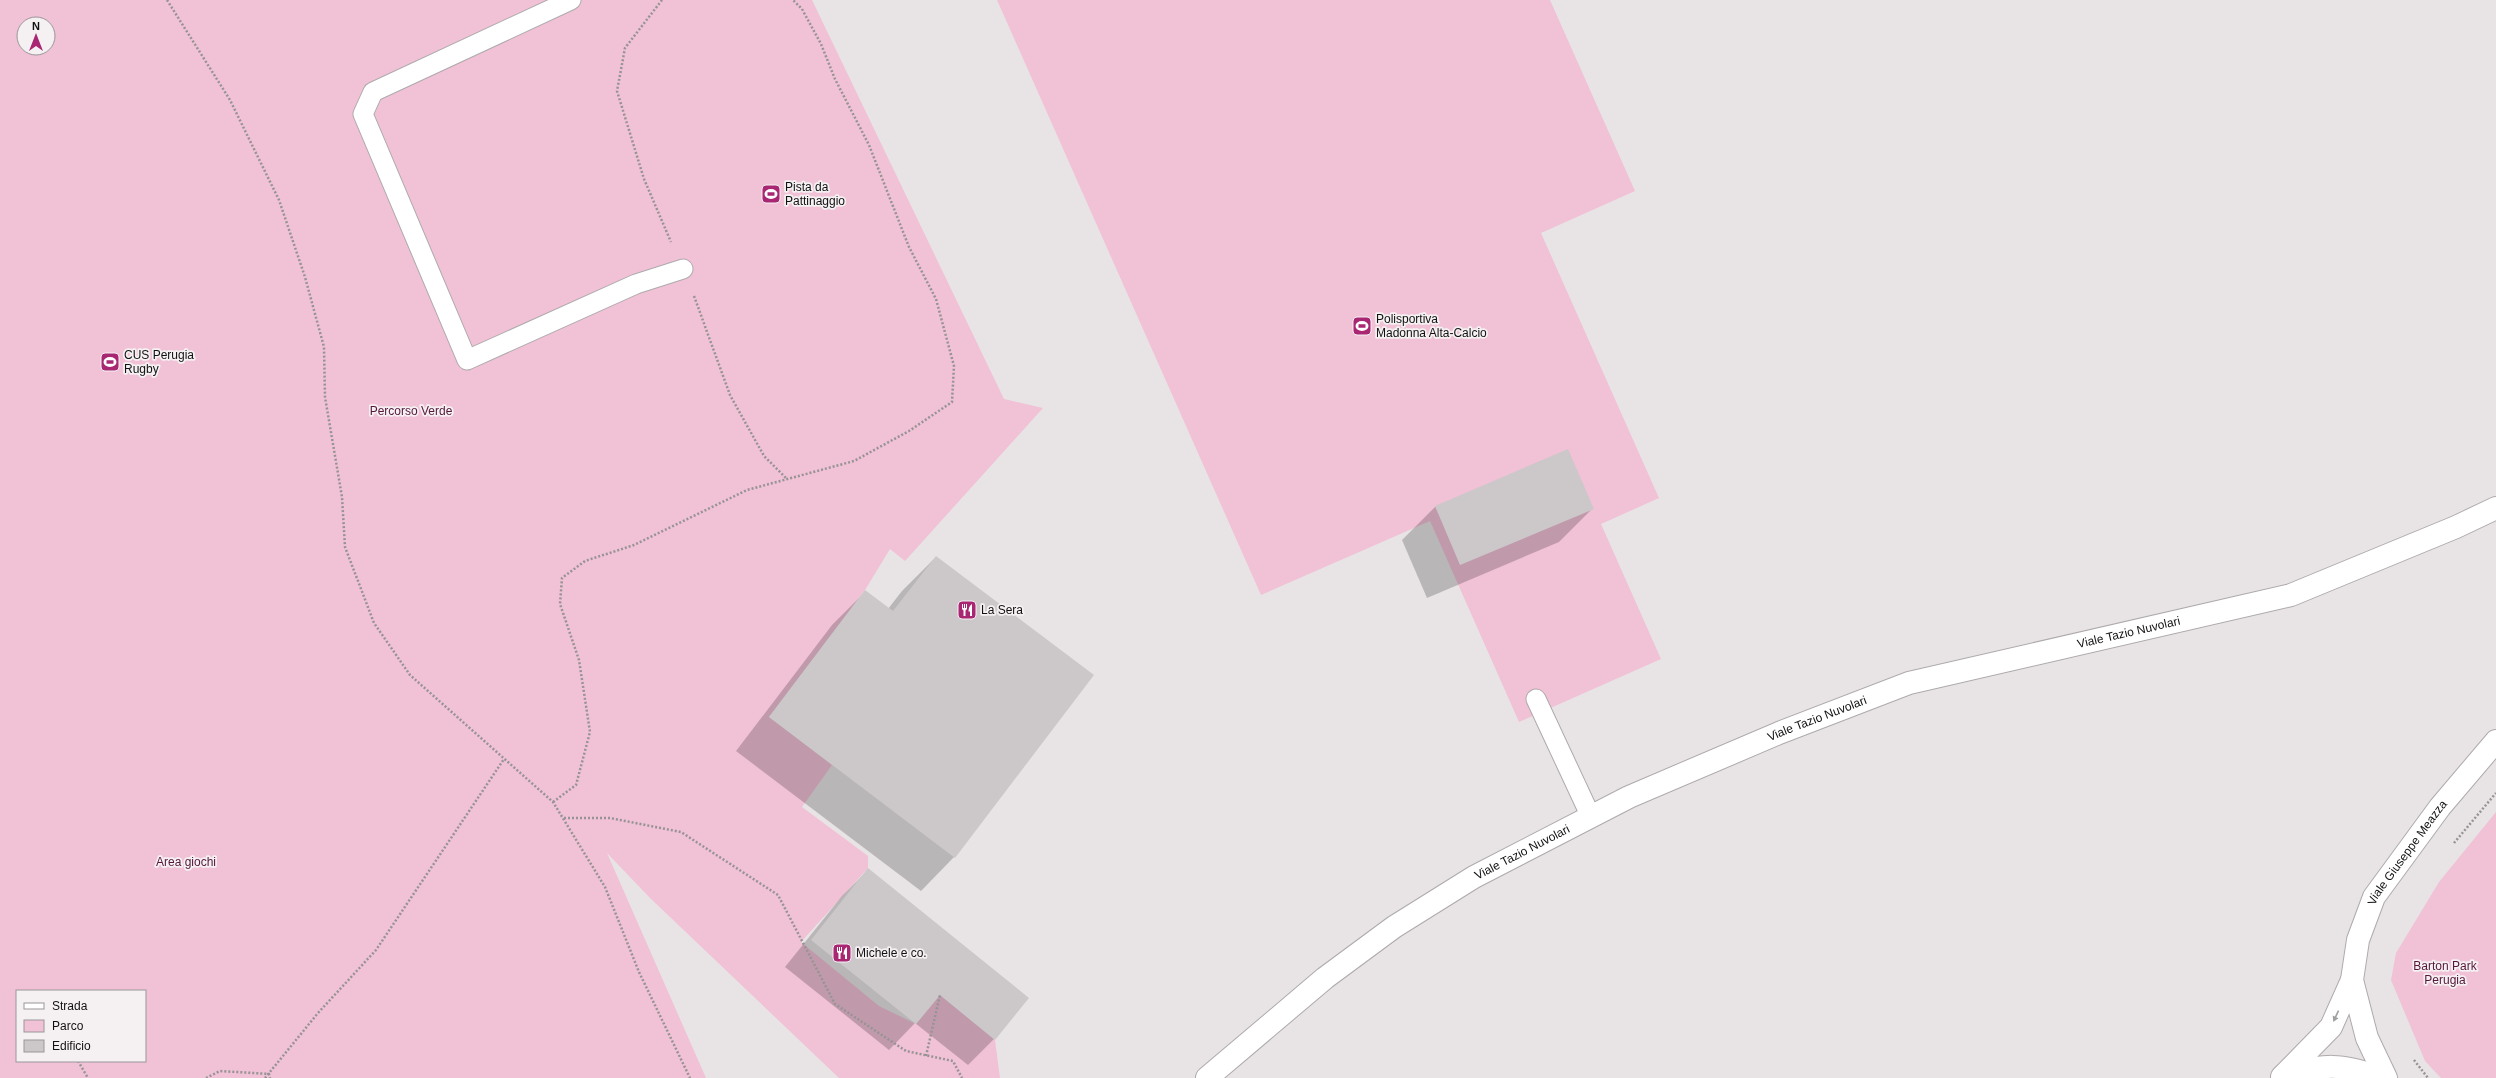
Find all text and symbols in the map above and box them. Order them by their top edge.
north arrow [16,16,56,56]
text: N [32,20,40,32]
place label: Pista da Pattinaggio [785,180,845,208]
sports icon: Pista da Pattinaggio [760,183,782,205]
place label: Polisportiva Madonna Alta-Calcio [1376,312,1487,340]
sports icon: Polisportiva Madonna Alta-Calcio [1351,315,1373,337]
place label: CUS Perugia Rugby [124,348,194,376]
sports icon: CUS Perugia Rugby [99,351,121,373]
park label: Percorso Verde [370,404,453,418]
restaurant icon: La Sera [956,599,978,621]
place label: La Sera [981,603,1023,617]
street label: Viale Tazio Nuvolari [2076,614,2181,651]
street label: Viale Tazio Nuvolari [1765,693,1869,744]
street label: Viale Giuseppe Meazza [2365,797,2450,907]
street label: Viale Tazio Nuvolari [1472,822,1572,882]
park label: Area giochi [156,855,216,869]
restaurant icon: Michele e co. [831,942,853,964]
place label: Michele e co. [856,946,927,960]
park label: Barton Park Perugia [2413,959,2478,987]
legend [16,990,146,1062]
text: Strada [52,999,88,1013]
one-way arrow [2333,1010,2339,1021]
text: Parco [52,1019,84,1033]
text: Edificio [52,1039,91,1053]

